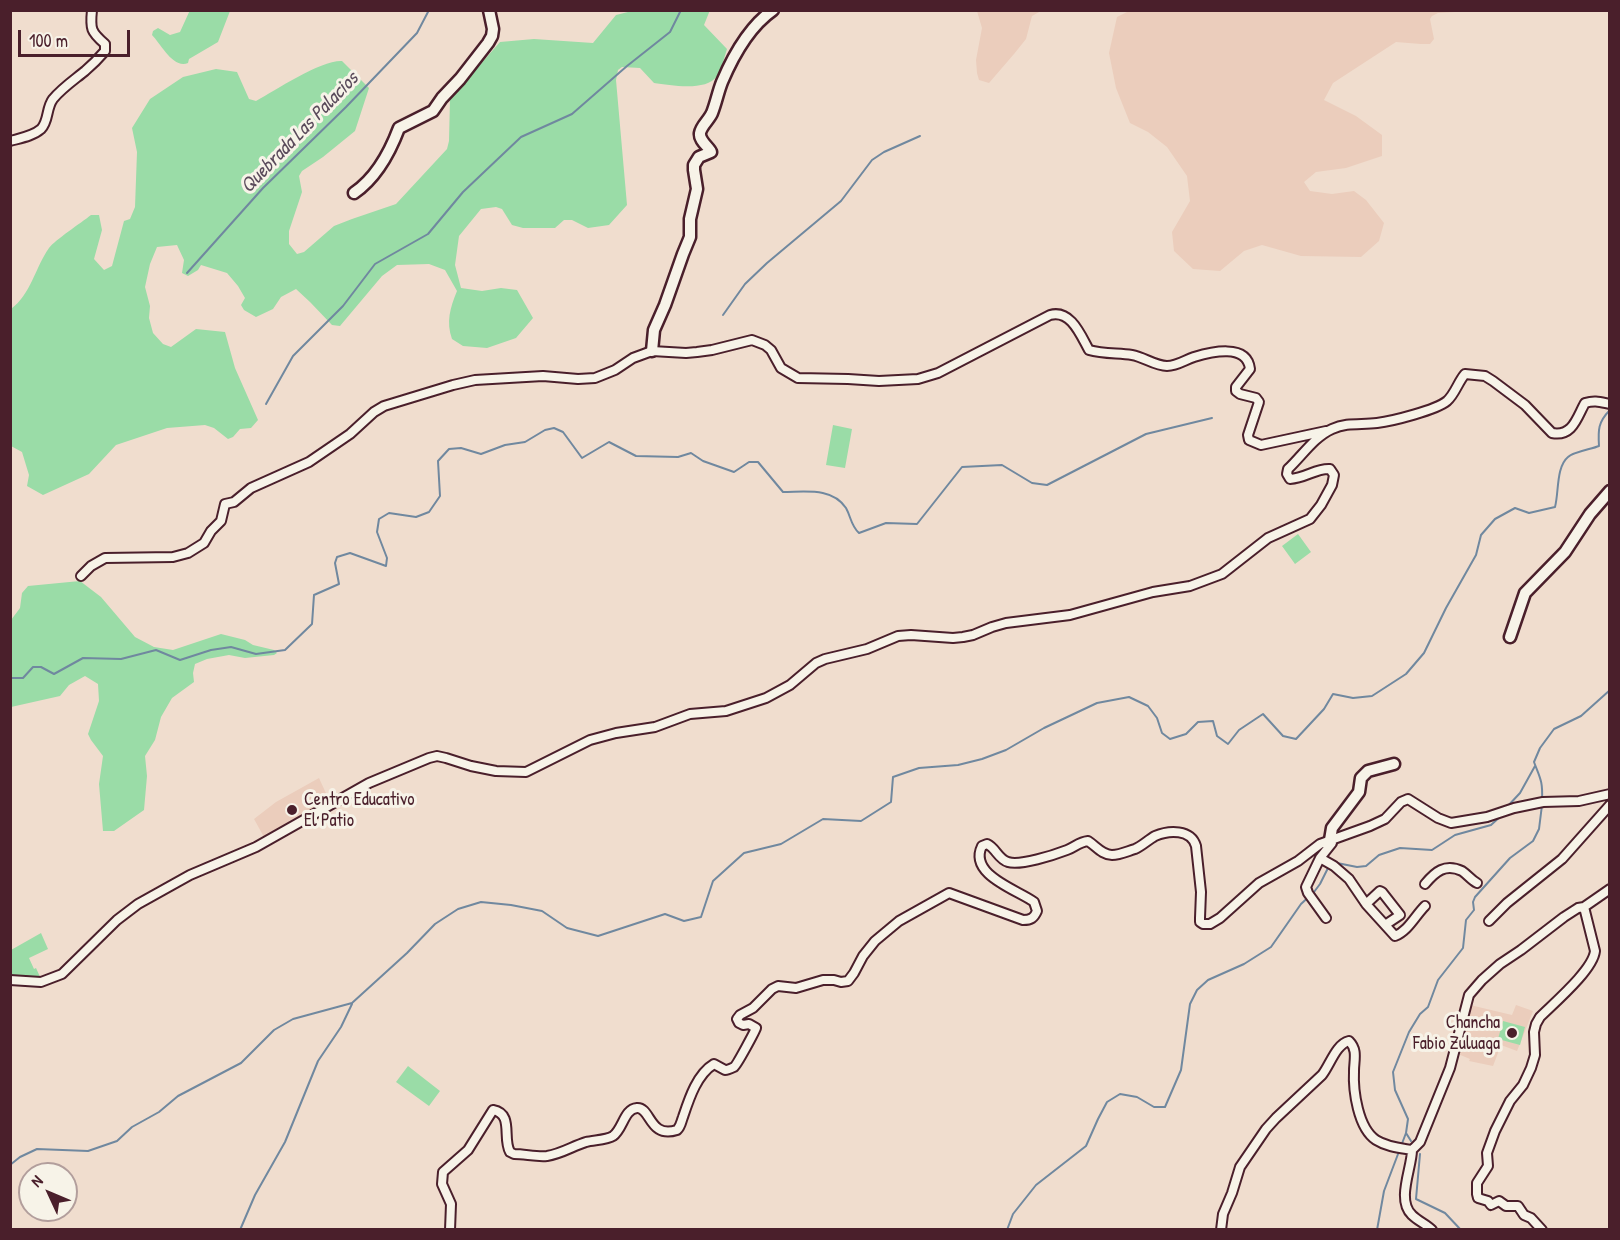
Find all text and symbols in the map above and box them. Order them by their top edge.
scale bar [21,18,134,56]
text: 100 m [29,28,68,53]
water label: Quebrada Las Palacios [236,67,364,199]
place label: Centro Educativo El Patio [304,789,415,832]
marker: Centro Educativo El Patio [285,803,299,817]
place label: Chancha Fabio Zuluaga [1413,1012,1500,1054]
marker: Chancha Fabio Zuluaga [1505,1026,1519,1040]
north arrow [18,1162,78,1222]
text: N [26,1170,47,1192]

